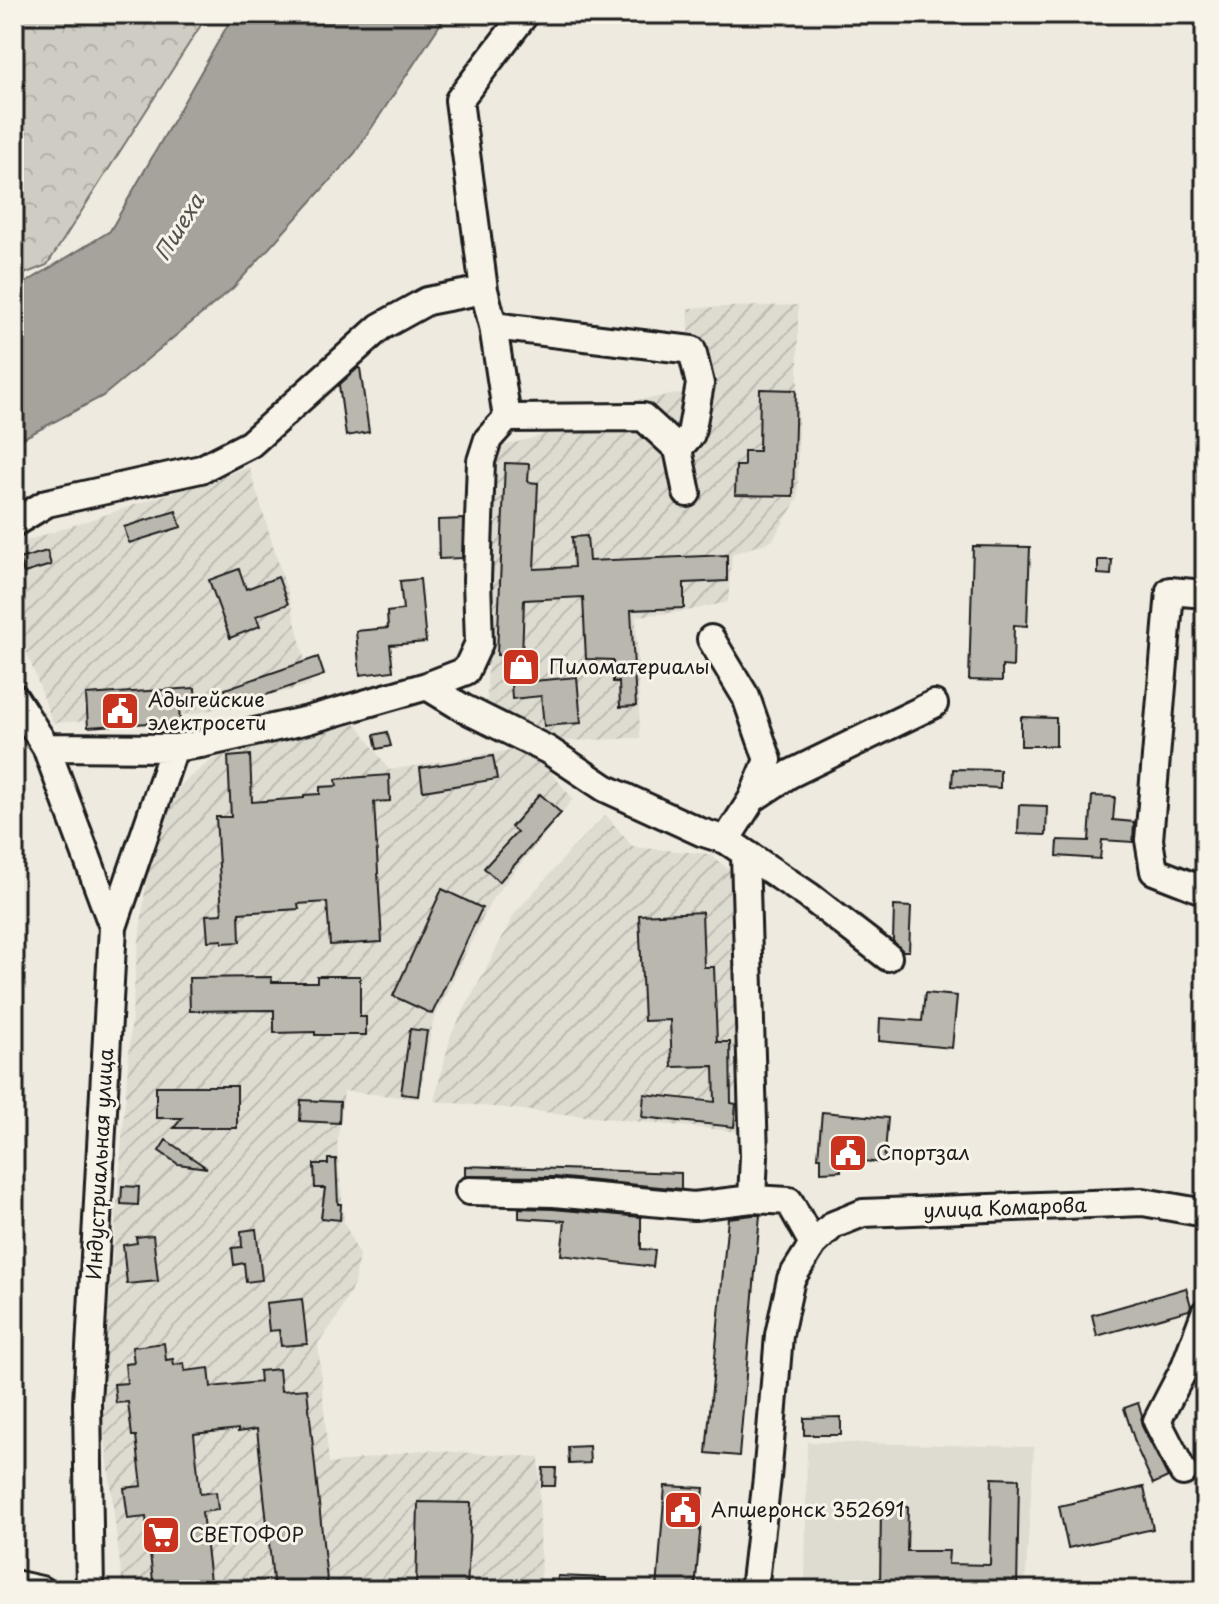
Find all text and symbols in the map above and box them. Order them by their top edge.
water label: Пшеха [144,186,211,266]
shop icon: Пиломатериалы [500,646,542,688]
place label: Пиломатериалы [549,651,710,681]
place label: Адыгейские электросети [148,684,266,737]
public building icon: Адыгейские электросети [99,690,141,732]
street label: Индустриальная улица [78,1047,120,1280]
public building icon: Спортзал [827,1132,869,1174]
place label: Спортзал [876,1137,970,1167]
street label: улица Комарова [923,1189,1088,1225]
public building icon: Апшеронск 352691 [662,1489,704,1531]
place label: Апшеронск 352691 [711,1494,905,1524]
supermarket icon: СВЕТОФОР [140,1514,182,1556]
place label: СВЕТОФОР [189,1519,304,1549]

